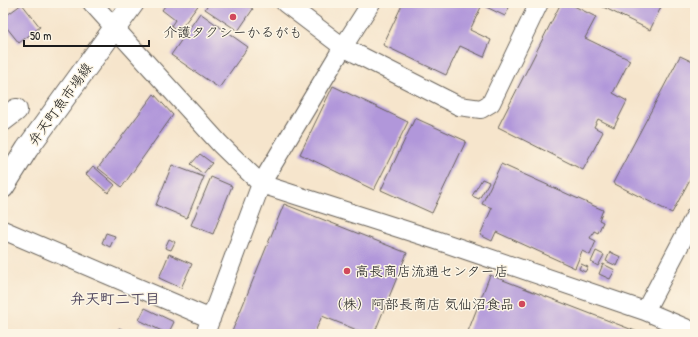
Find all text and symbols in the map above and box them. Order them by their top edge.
marker: 介護タクシーかるがも [228,12,238,22]
scale bar [24,22,149,48]
place label: 介護タクシーかるがも [163,22,303,41]
text: 50 m [30,27,51,44]
street label: 弁天町魚市場線 [23,58,96,149]
place label: 高長商店流通センター店 [355,261,508,280]
marker: 高長商店流通センター店 [342,266,352,276]
district label: 弁天町二丁目 [70,288,160,309]
place label: （株）阿部長商店 気仙沼食品 [329,294,514,313]
marker: （株）阿部長商店 気仙沼食品 [517,299,527,309]

